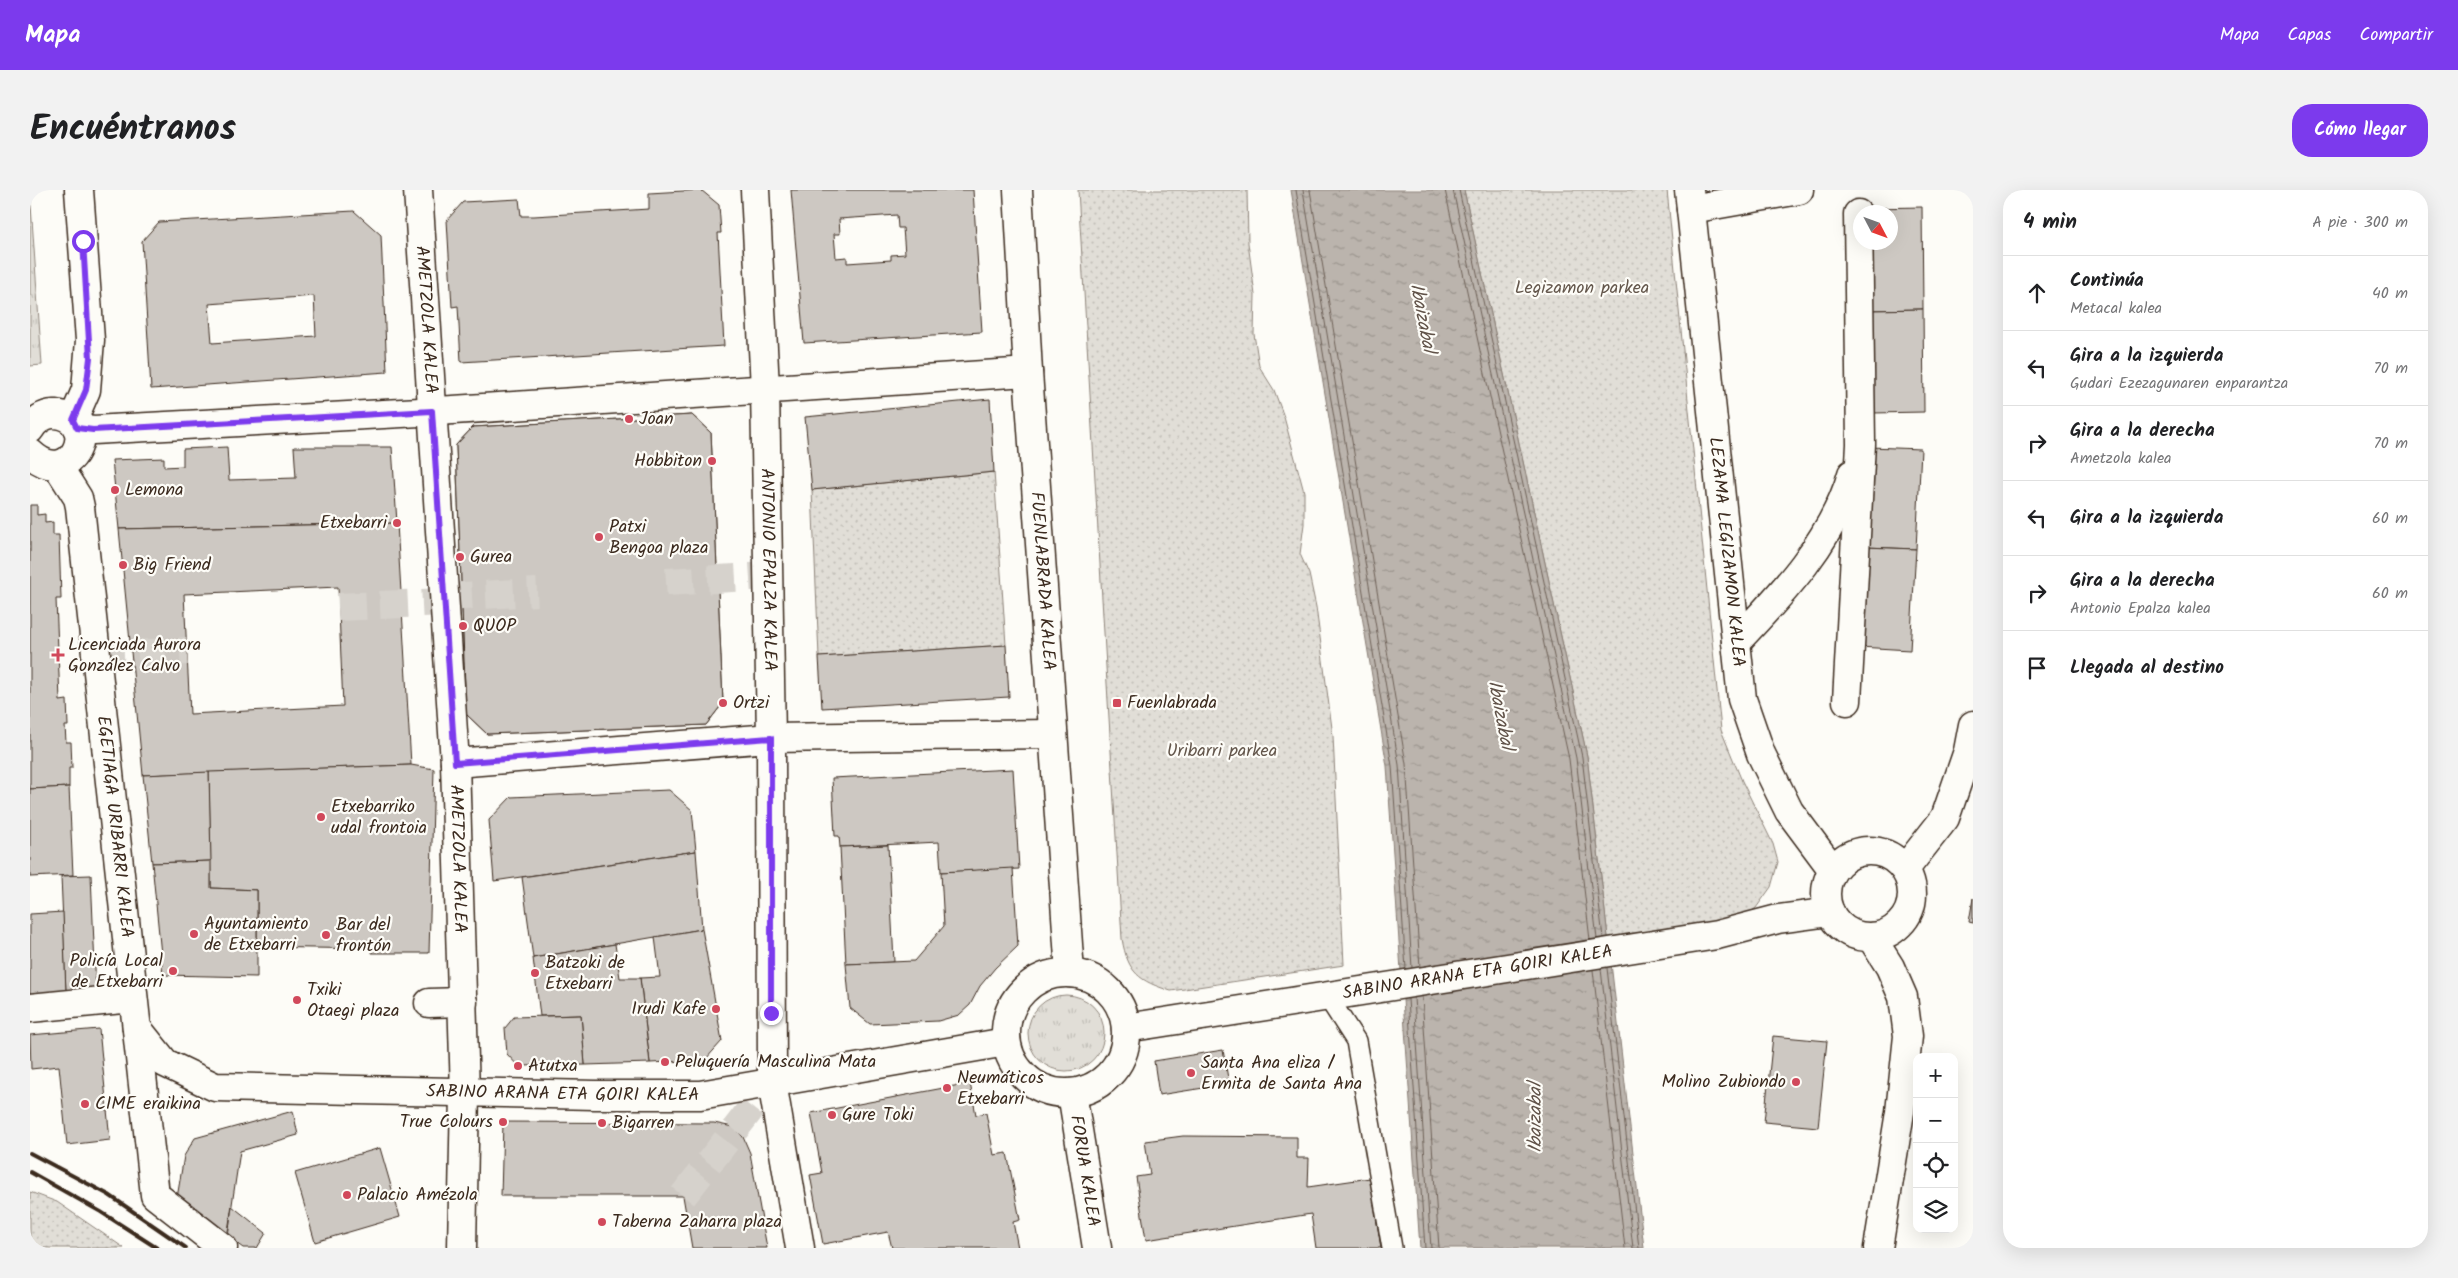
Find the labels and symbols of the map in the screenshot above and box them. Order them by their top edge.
north arrow [1853,205,1898,250]
route start [72,230,95,253]
street label: AMETZOLA KALEA [407,245,446,395]
park label: Legizamon parkea [1515,274,1649,303]
water label: Ibaizabal [1401,281,1444,359]
place label: Joan [639,405,674,434]
marker: Joan [623,413,635,425]
street label: LEZAMA LEGIZAMON KALEA [1700,435,1753,669]
place label: Hobbiton [634,447,702,476]
marker: Hobbiton [706,455,718,467]
street label: ANTONIO EPALZA KALEA [752,468,784,672]
place label: Lemona [125,476,183,505]
marker: Lemona [109,484,121,496]
street label: FUENLABRADA KALEA [1022,491,1063,672]
place label: Etxebarri [320,509,388,538]
place label: Patxi Bengoa plaza [609,513,708,563]
marker: Etxebarri [391,517,403,529]
marker: Patxi Bengoa plaza [593,531,605,543]
place label: Gurea [470,543,512,572]
place label: Big Friend [133,551,212,580]
marker: Gurea [454,551,466,563]
marker: Big Friend [117,559,129,571]
place label: QUOP [473,612,517,641]
marker: QUOP [457,620,469,632]
place label: Licenciada Aurora González Calvo [68,631,201,681]
marker: Licenciada Aurora González Calvo [52,649,64,661]
water label: Ibaizabal [1479,678,1522,756]
place label: Ortzi [733,689,770,718]
place label: Fuenlabrada [1127,689,1217,718]
marker: Ortzi [717,697,729,709]
marker: Fuenlabrada [1111,697,1123,709]
street label: EGETIAGA URIBARRI KALEA [88,714,141,939]
park label: Uribarri parkea [1167,737,1277,766]
street label: AMETZOLA KALEA [441,784,475,933]
place label: Etxebarriko udal frontoia [331,793,427,843]
marker: Etxebarriko udal frontoia [315,811,327,823]
place label: Ayuntamiento de Etxebarri [204,910,308,960]
place label: Bar del frontón [336,911,391,961]
marker: Ayuntamiento de Etxebarri [188,928,200,940]
marker: Bar del frontón [320,929,332,941]
street label: SABINO ARANA ETA GOIRI KALEA [1341,937,1615,1008]
place label: Policía Local de Etxebarri [70,947,164,997]
place label: Batzoki de Etxebarri [545,949,625,999]
marker: Policía Local de Etxebarri [167,965,179,977]
marker: Batzoki de Etxebarri [529,967,541,979]
place label: Txiki Otaegi plaza [307,976,399,1026]
marker: Txiki Otaegi plaza [291,994,303,1006]
place label: Irudi Kafe [631,995,706,1024]
route end [760,1002,783,1025]
marker: Irudi Kafe [710,1003,722,1015]
place label: Peluquería Masculina Mata [675,1048,876,1077]
place label: Santa Ana eliza / Ermita de Santa Ana [1201,1049,1362,1099]
place label: Atutxa [528,1052,578,1081]
marker: Peluquería Masculina Mata [659,1056,671,1068]
marker: Atutxa [512,1060,524,1072]
place label: Neumáticos Etxebarri [957,1064,1044,1114]
marker: Santa Ana eliza / Ermita de Santa Ana [1185,1067,1197,1079]
place label: Molino Zubiondo [1662,1068,1786,1097]
marker: Molino Zubiondo [1790,1076,1802,1088]
street label: SABINO ARANA ETA GOIRI KALEA [426,1077,699,1110]
water label: Ibaizabal [1521,1080,1551,1153]
marker: Neumáticos Etxebarri [941,1082,953,1094]
place label: CIME eraikina [95,1090,201,1119]
marker: CIME eraikina [79,1098,91,1110]
place label: Gure Toki [842,1101,914,1130]
place label: True Colours [400,1108,493,1137]
place label: Bigarren [612,1109,674,1138]
marker: Gure Toki [826,1109,838,1121]
street label: FORUA KALEA [1061,1113,1108,1229]
marker: True Colours [497,1116,509,1128]
marker: Bigarren [596,1117,608,1129]
place label: Palacio Amézola [357,1181,478,1210]
marker: Palacio Amézola [341,1189,353,1201]
place label: Taberna Zaharra plaza [612,1208,782,1237]
marker: Taberna Zaharra plaza [596,1216,608,1228]

